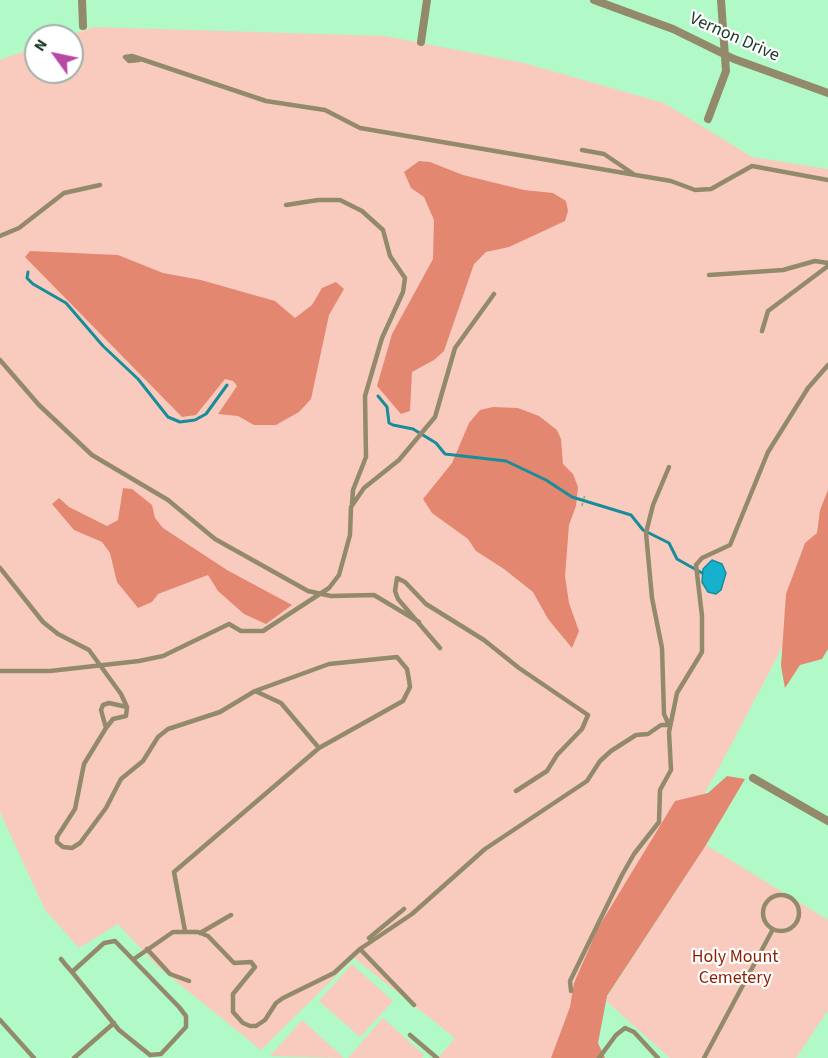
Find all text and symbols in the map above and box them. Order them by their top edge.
street label: Vernon Drive [686,9,782,67]
north arrow [24,24,84,84]
text: N [28,35,53,56]
park label: Holy Mount Cemetery [692,947,778,990]

